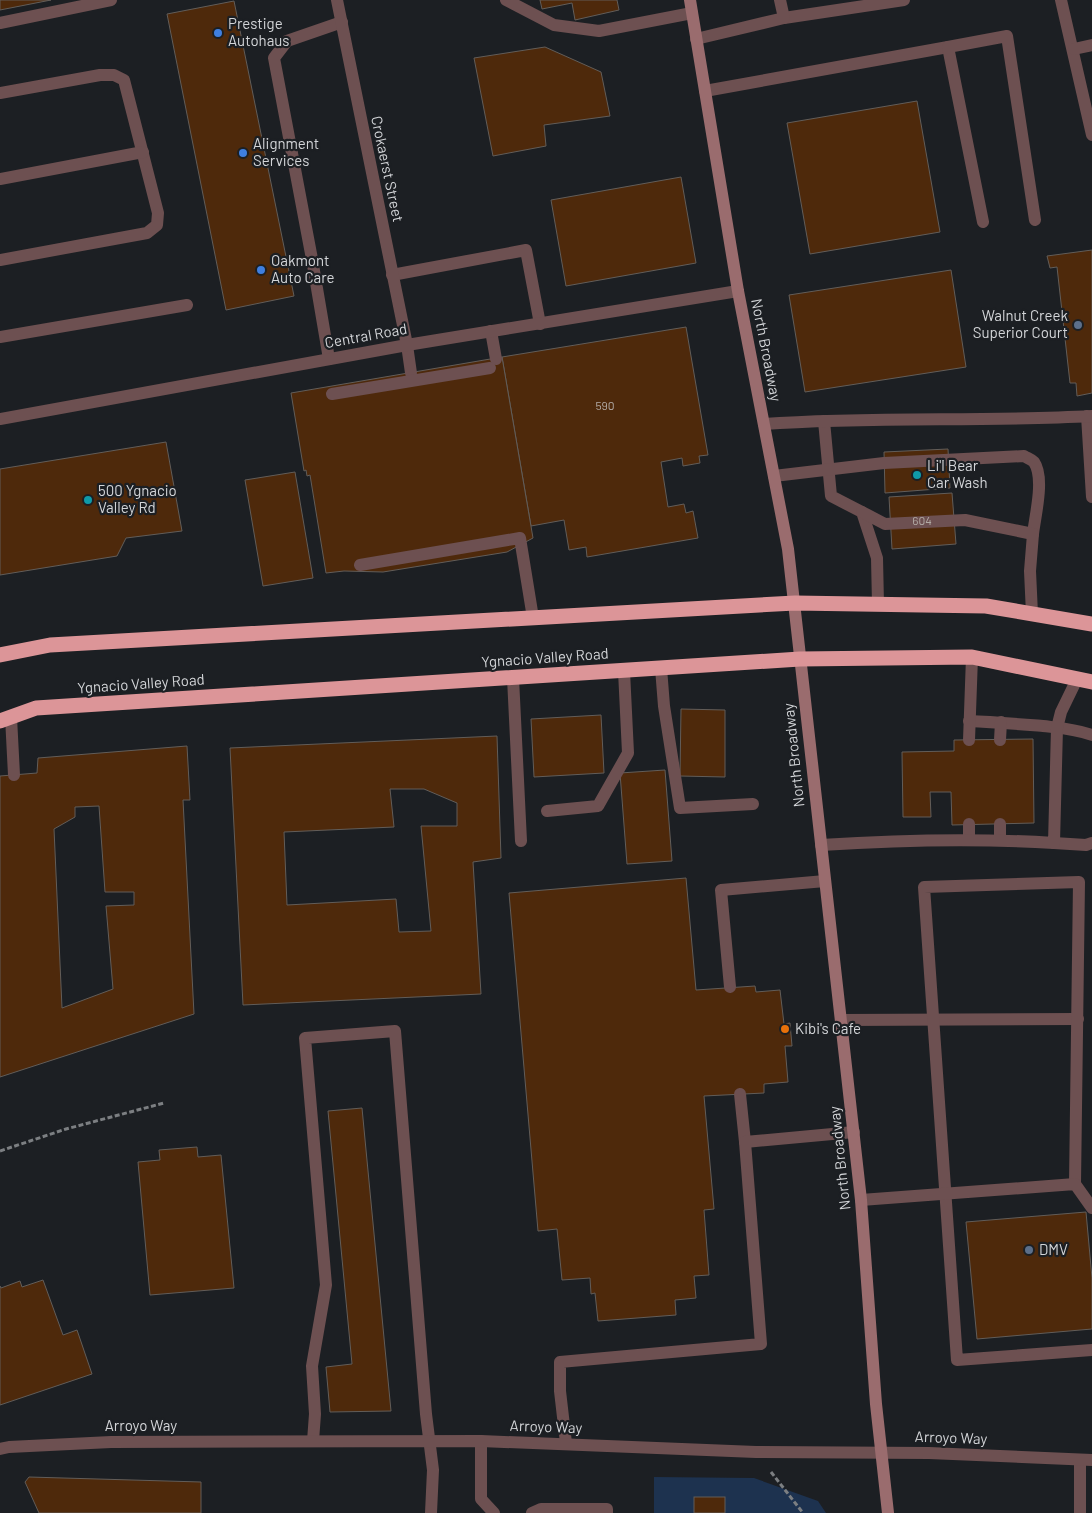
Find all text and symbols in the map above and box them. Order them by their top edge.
place label: Prestige Autohaus [228,14,290,49]
marker: Prestige Autohaus [212,27,224,39]
street label: Crokaerst Street [368,114,408,223]
place label: Alignment Services [253,134,319,169]
marker: Alignment Services [237,147,249,159]
place label: Oakmont Auto Care [271,251,335,286]
marker: Oakmont Auto Care [255,264,267,276]
street label: North Broadway [748,297,786,403]
place label: Walnut Creek Superior Court [973,306,1068,341]
street label: Central Road [323,319,408,351]
marker: Walnut Creek Superior Court [1072,319,1084,331]
house number: 590 [595,398,615,412]
place label: Li'l Bear Car Wash [927,456,988,491]
marker: Li'l Bear Car Wash [911,469,923,481]
place label: 500 Ygnacio Valley Rd [98,481,177,516]
marker: 500 Ygnacio Valley Rd [82,494,94,506]
house number: 604 [912,513,932,527]
street label: Ygnacio Valley Road [481,644,609,670]
street label: Ygnacio Valley Road [77,670,205,696]
street label: North Broadway [779,702,807,808]
place label: Kibi's Cafe [795,1019,861,1037]
marker: Kibi's Cafe [779,1023,791,1035]
street label: North Broadway [825,1105,853,1211]
place label: DMV [1039,1240,1068,1258]
marker: DMV [1023,1244,1035,1256]
street label: Arroyo Way [105,1416,177,1434]
street label: Arroyo Way [509,1416,583,1436]
street label: Arroyo Way [914,1427,988,1447]

